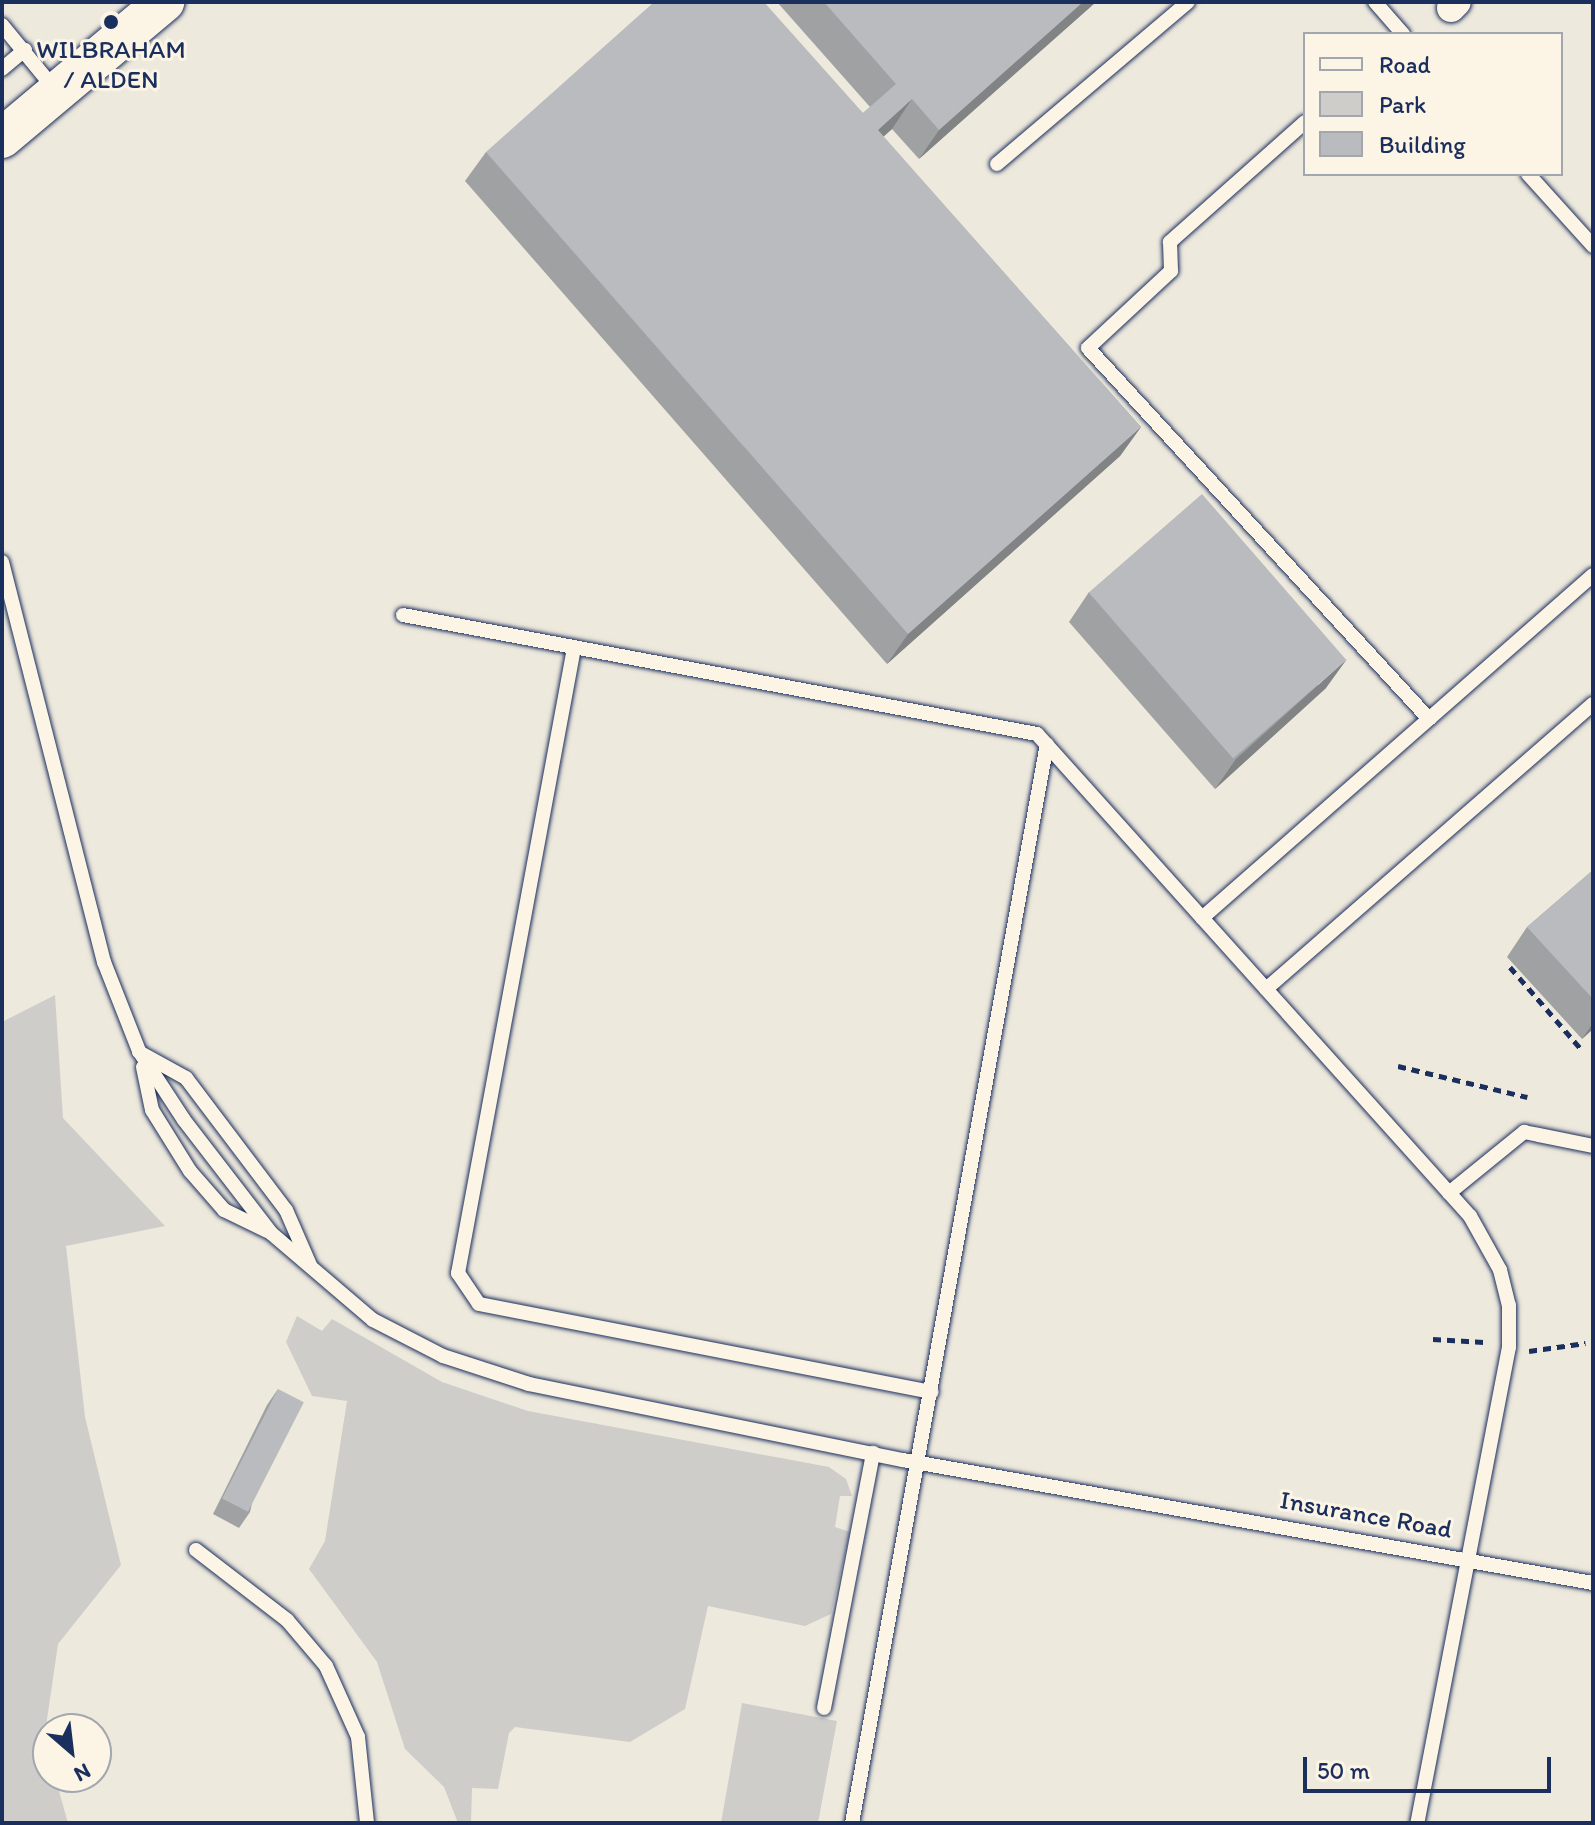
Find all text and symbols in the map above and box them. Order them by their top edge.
marker: WILBRAHAM / ALDEN [102,13,120,31]
legend [1303,32,1563,176]
place label: WILBRAHAM / ALDEN [36,34,186,96]
text: Road [1379,50,1431,79]
text: Park [1379,90,1426,119]
text: Building [1379,130,1466,159]
street label: Insurance Road [1277,1484,1455,1546]
north arrow [32,1713,112,1793]
scale bar [1307,1741,1555,1791]
text: 50 m [1317,1756,1370,1785]
text: N [70,1757,95,1788]

